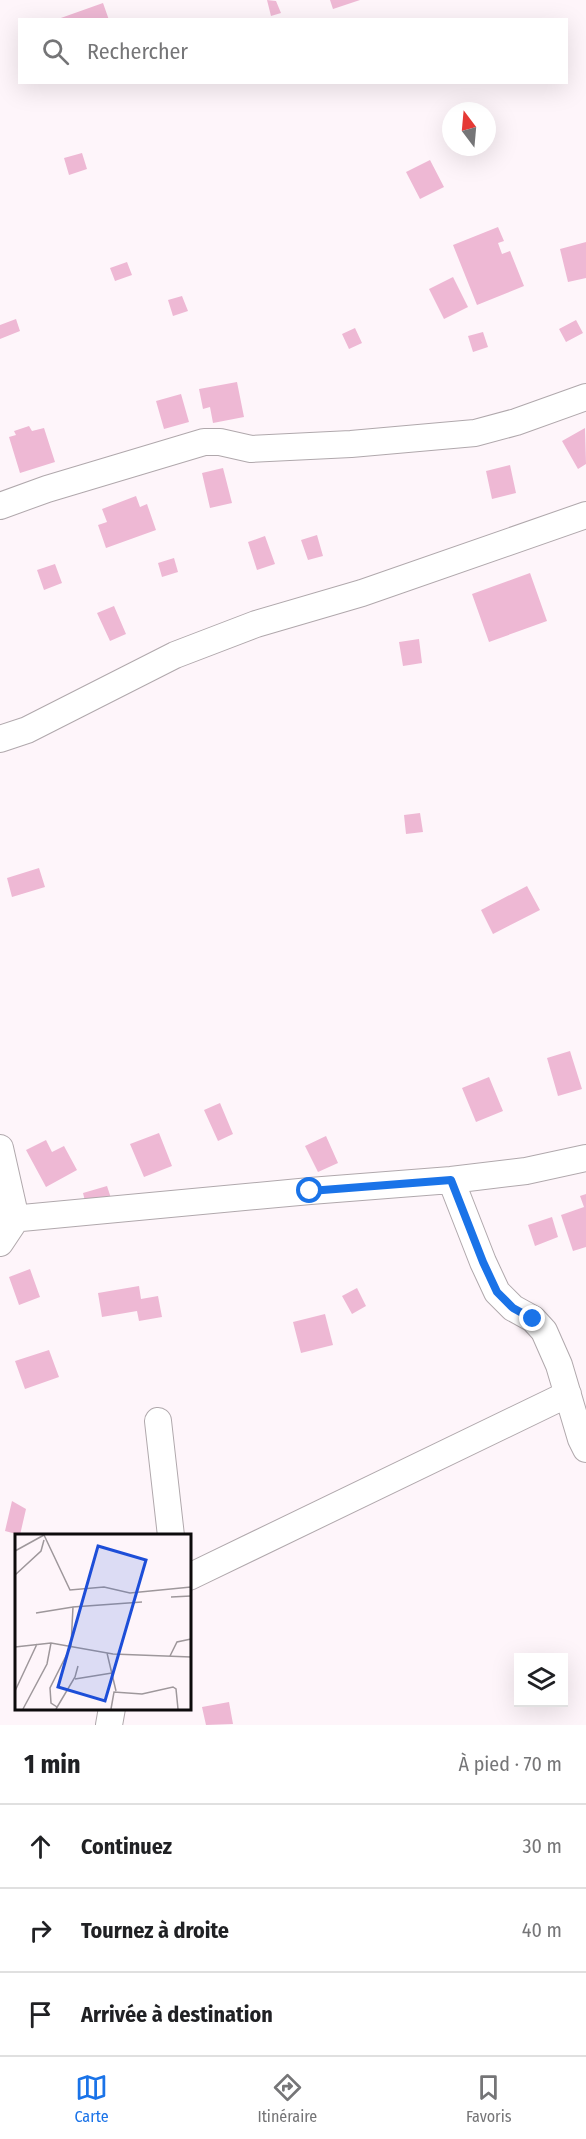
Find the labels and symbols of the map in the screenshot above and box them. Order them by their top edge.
north arrow [442,102,496,156]
route start [296,1177,322,1203]
route end [519,1305,545,1331]
inset map [15,1534,190,1710]

